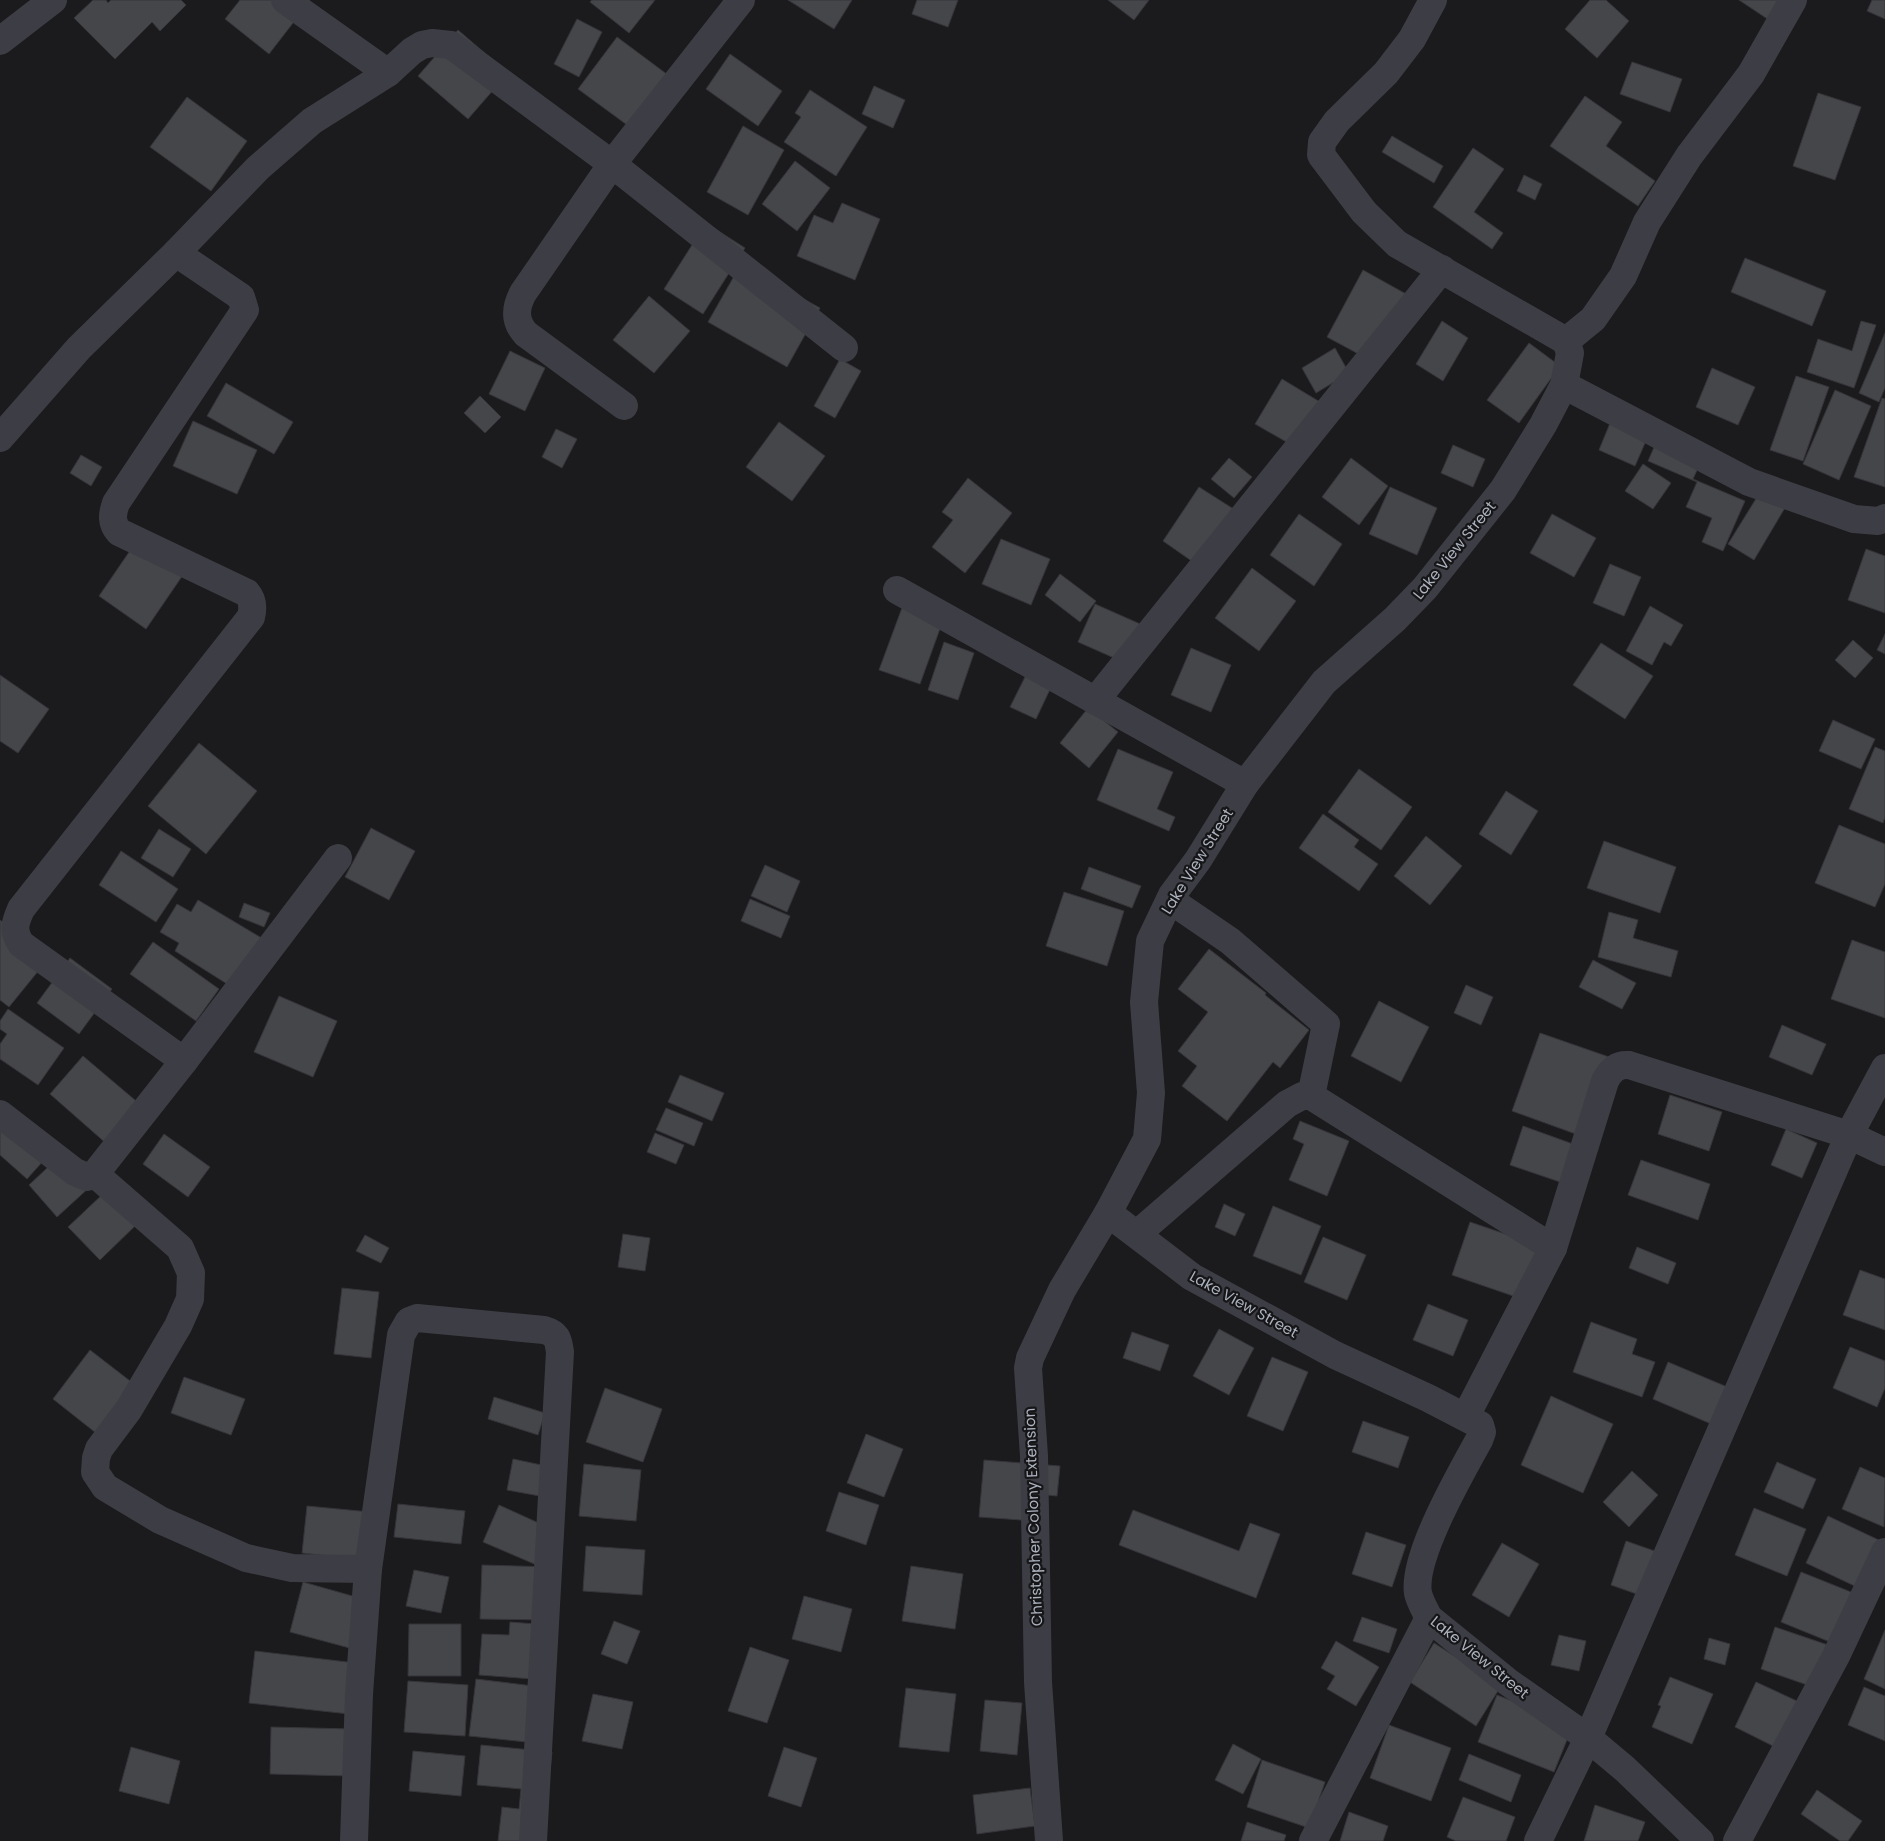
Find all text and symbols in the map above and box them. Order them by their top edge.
street label: Lake View Street [1408,496,1500,604]
street label: Lake View Street [1156,804,1238,918]
street label: Lake View Street [1186,1265,1302,1343]
street label: Christopher Colony Extension [1019,1407,1047,1627]
street label: Lake View Street [1426,1611,1534,1703]

